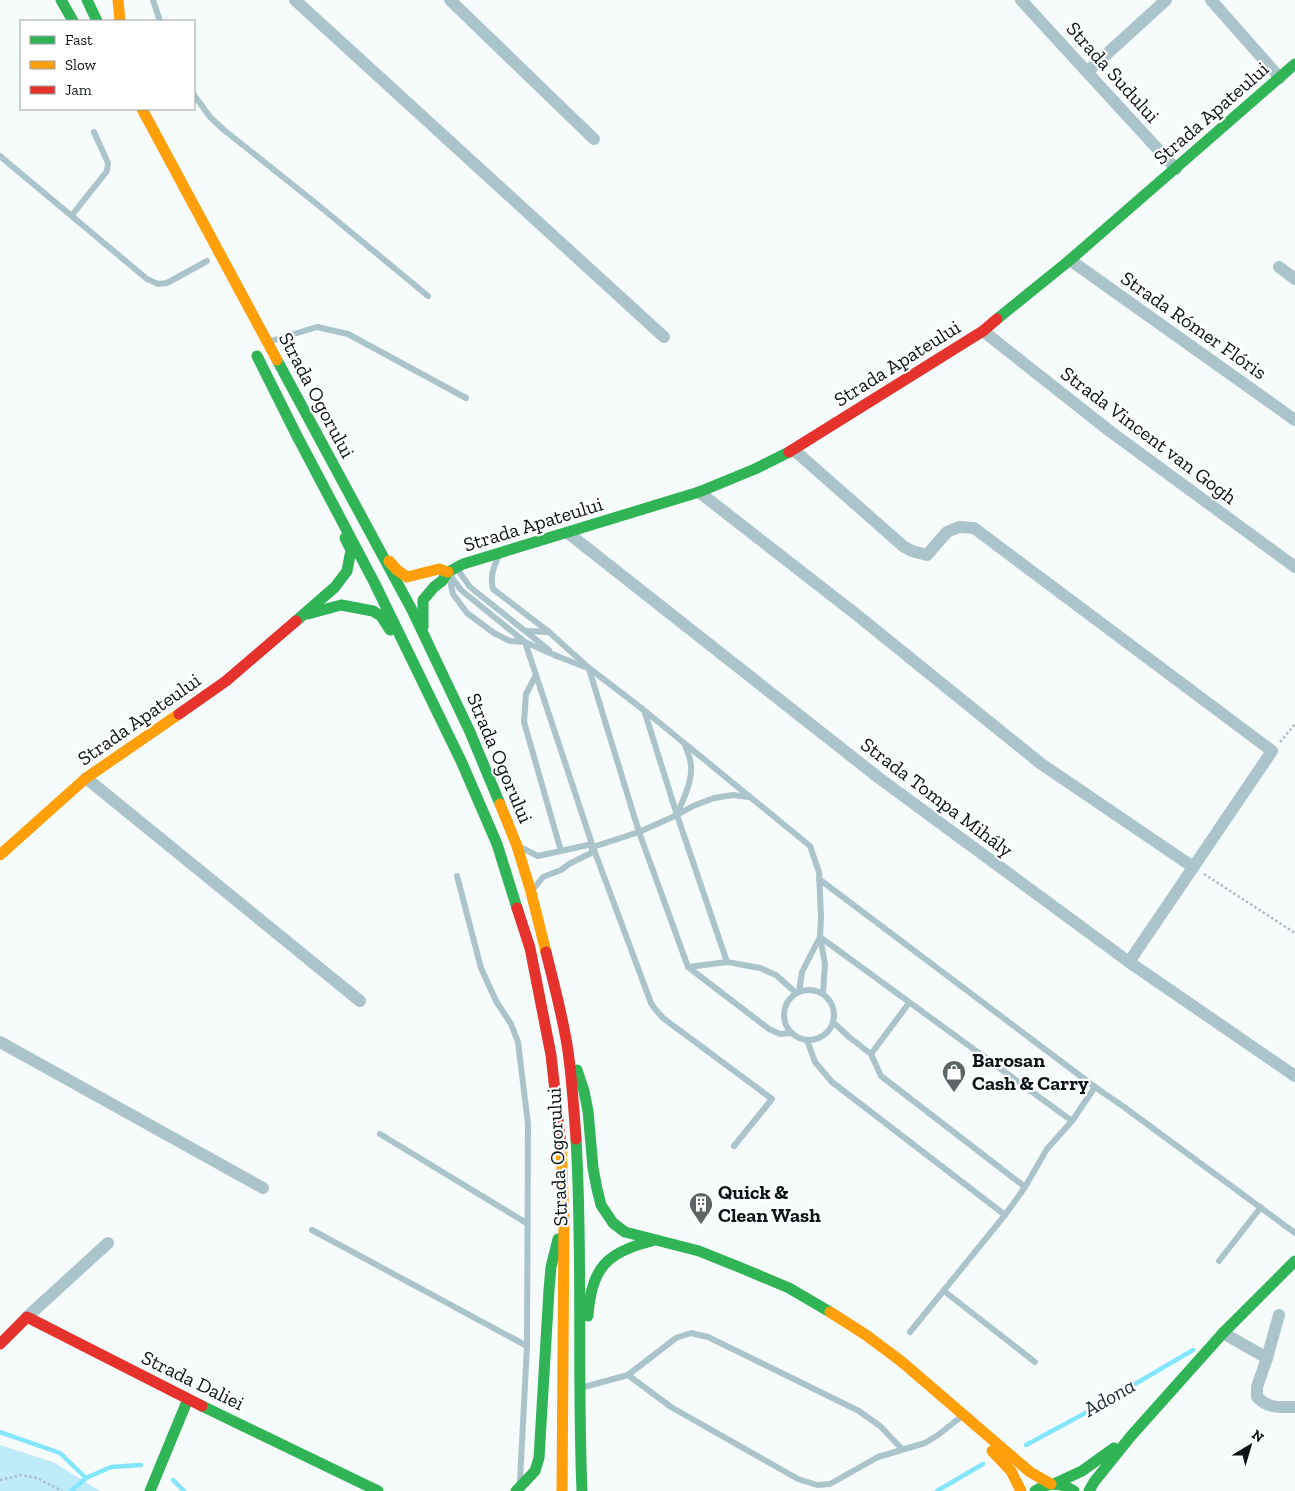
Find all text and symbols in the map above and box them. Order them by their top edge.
street label: Strada Sudului [1061,17,1165,128]
legend [20,20,195,110]
text: Fast [65,31,93,49]
text: Slow [65,56,97,74]
street label: Strada Apateului [1149,56,1274,169]
text: Jam [65,81,92,99]
street label: Strada Rómer Flóris [1116,266,1272,384]
street label: Strada Apateului [829,314,965,411]
street label: Strada Ogorului [274,328,360,462]
street label: Strada Vincent van Gogh [1056,361,1242,509]
street label: Strada Apateului [460,491,606,557]
street label: Strada Apateului [73,668,205,770]
street label: Strada Ogorului [462,689,538,827]
street label: Strada Tompa Mihály [856,732,1018,862]
place label: Barosan Cash & Carry [972,1048,1089,1095]
shop icon: Barosan Cash & Carry [941,1059,967,1093]
street label: Strada Ogorului [541,1087,573,1227]
place label: Quick & Clean Wash [718,1180,821,1227]
building icon: Quick & Clean Wash [688,1191,714,1225]
street label: Strada Daliei [138,1345,248,1415]
water label: Adona [1078,1372,1139,1422]
north arrow [1225,1421,1275,1471]
text: N [1248,1426,1267,1446]

